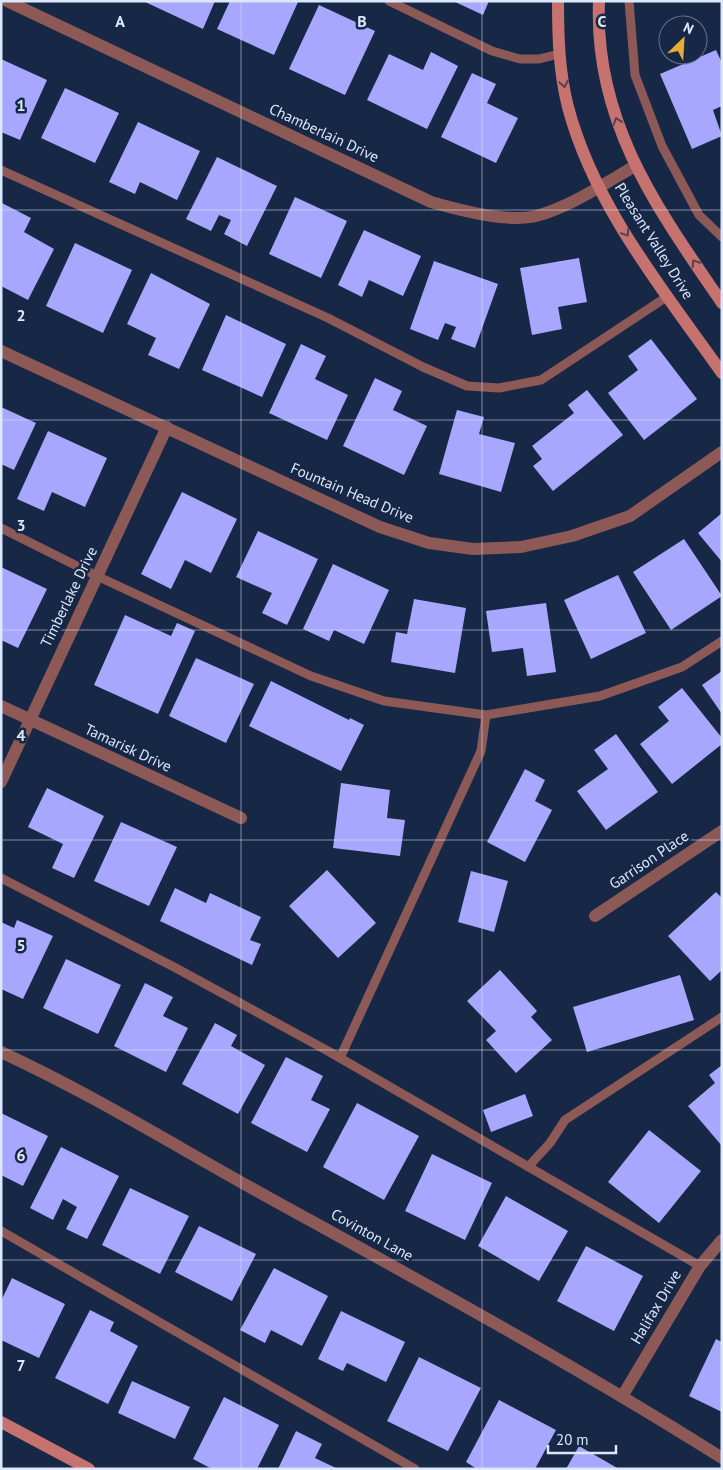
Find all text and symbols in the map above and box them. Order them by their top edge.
text: A [115,11,125,31]
text: B [357,11,367,31]
text: C [598,11,607,31]
north arrow [658,15,708,65]
text: N [681,18,696,38]
one-way arrow [559,80,569,89]
text: 1 [16,95,26,115]
street label: Chamberlain Drive [266,99,382,166]
one-way arrow [613,117,623,125]
street label: Pleasant Valley Drive [611,179,698,302]
one-way arrow [620,228,630,237]
one-way arrow [691,259,701,268]
text: 2 [16,305,26,325]
street label: Fountain Head Drive [288,458,417,527]
text: 3 [16,515,26,535]
street label: Timberlake Drive [36,543,101,650]
street label: Tamarisk Drive [82,719,175,776]
text: 4 [16,725,26,745]
street label: Garrison Place [605,826,692,893]
text: 5 [16,935,26,955]
text: 6 [16,1145,26,1165]
street label: Covinton Lane [328,1204,417,1265]
street label: Halifax Drive [626,1266,685,1347]
text: 7 [16,1355,26,1375]
scale bar [548,1422,616,1454]
text: 20 m [556,1430,589,1449]

